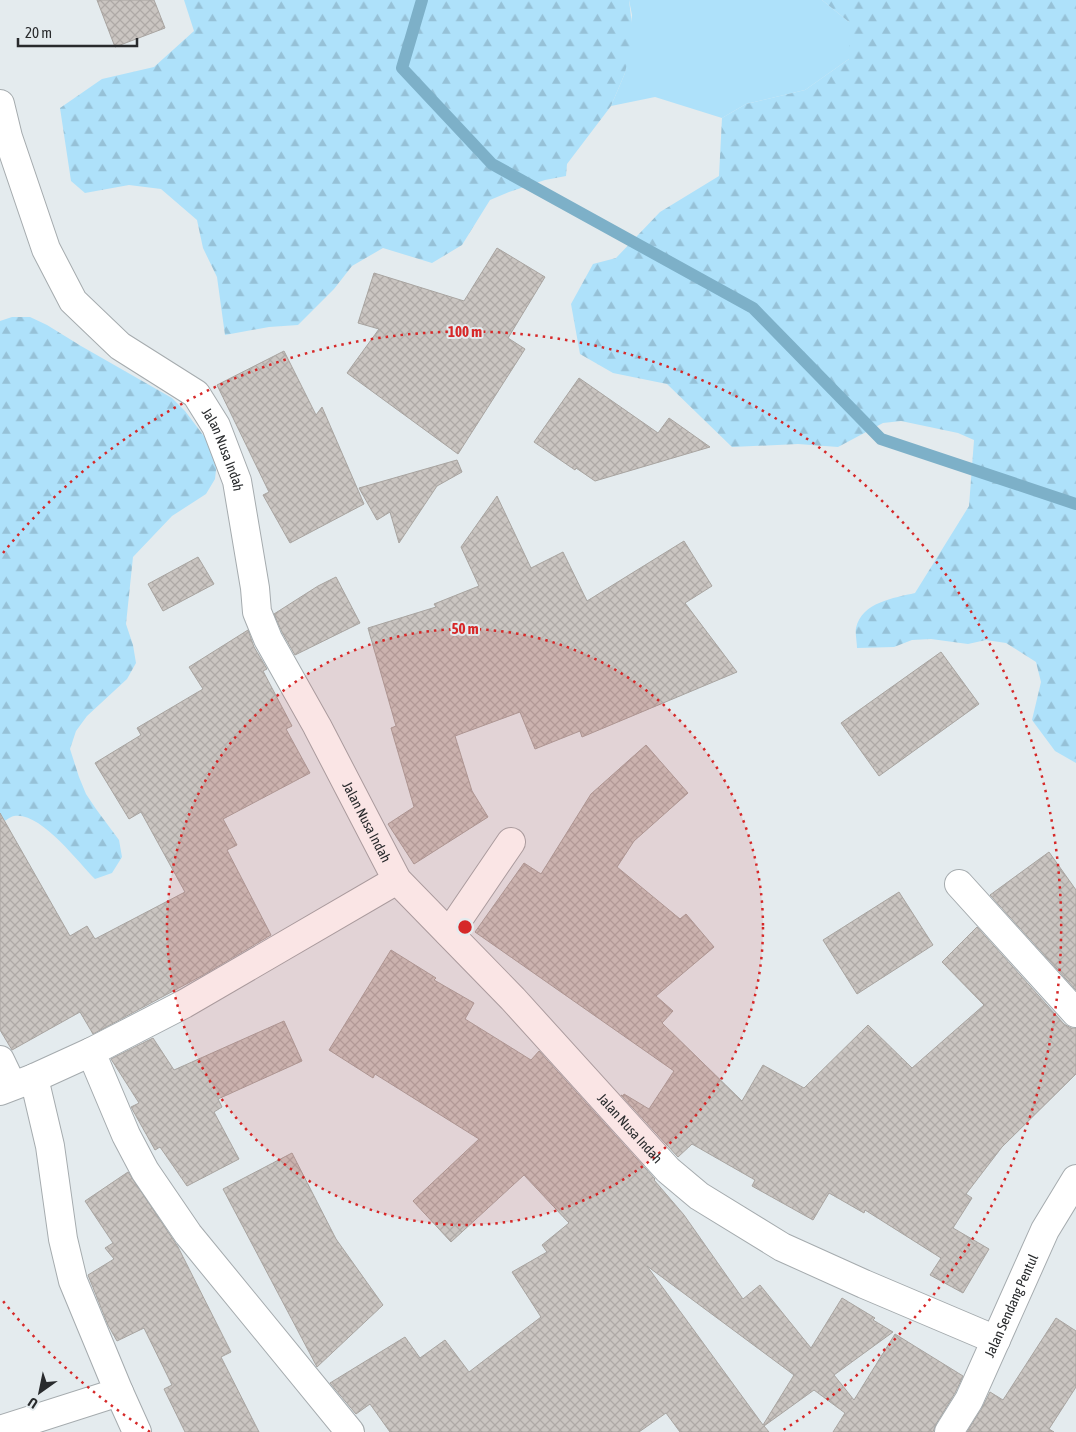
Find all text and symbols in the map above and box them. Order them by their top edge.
scale bar [18,15,136,47]
text: 20 m [25,24,52,41]
text: 100 m [448,323,482,340]
street label: Jalan Nusa Indah [199,405,247,492]
text: 50 m [452,620,479,637]
street label: Jalan Nusa Indah [339,779,394,865]
centre of rings [456,918,474,936]
street label: Jalan Nusa Indah [594,1090,666,1166]
street label: Jalan Sendang Pentul [981,1251,1041,1360]
north arrow [15,1367,65,1417]
text: U [25,1394,41,1412]

